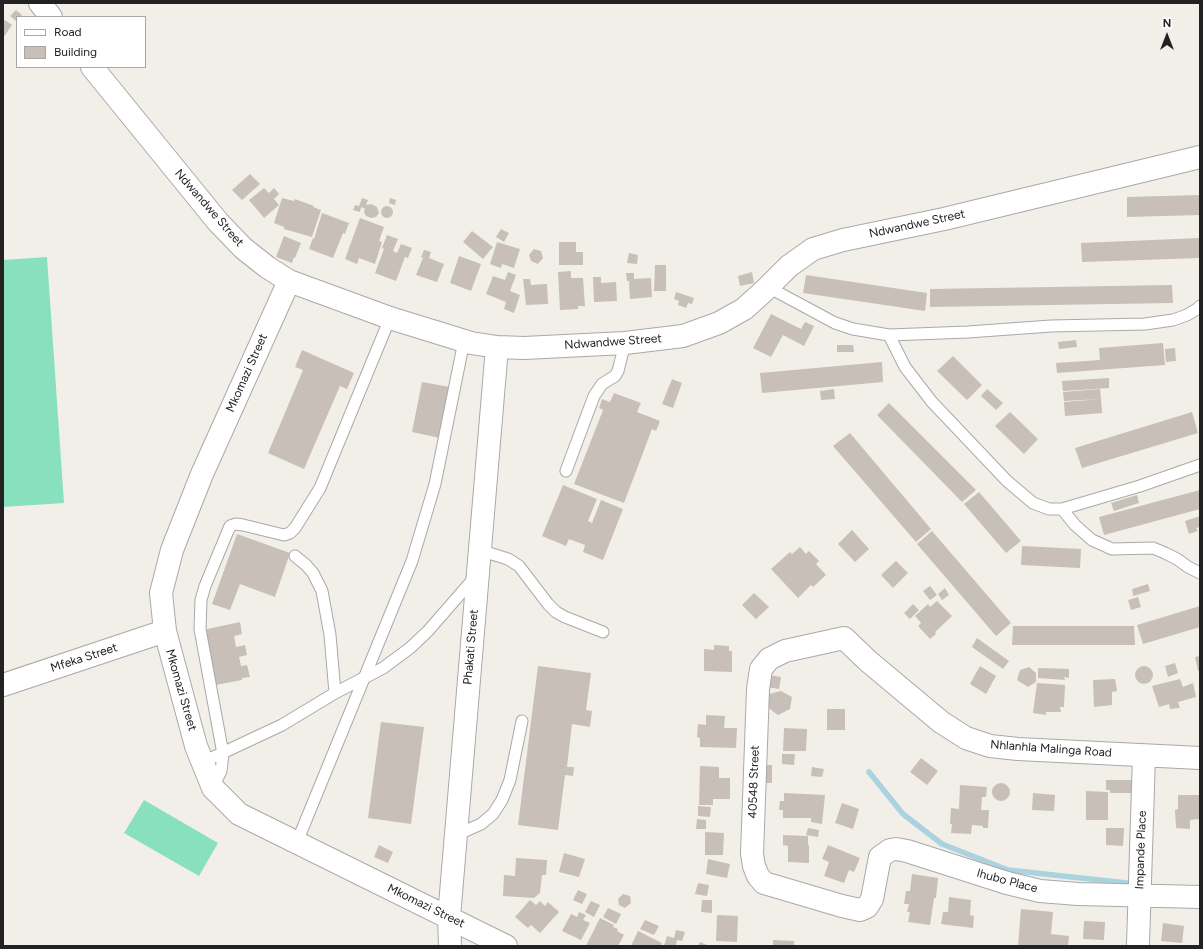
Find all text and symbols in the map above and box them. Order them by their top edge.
legend [16,16,146,68]
north arrow [1147,16,1187,56]
text: N [1163,17,1171,30]
text: Road [54,25,82,39]
text: Building [54,45,97,59]
street label: Ndwandwe Street [171,166,247,250]
street label: Ndwandwe Street [868,207,966,241]
street label: Ndwandwe Street [564,331,662,353]
street label: Mkomazi Street [223,332,271,414]
street label: Phakati Street [461,609,481,685]
street label: Mfeka Street [49,640,119,676]
street label: Mkomazi Street [162,647,200,733]
street label: Nhlanhla Malinga Road [990,738,1112,760]
street label: 40548 Street [746,745,762,819]
street label: Impande Place [1132,810,1150,890]
street label: Ihubo Place [975,866,1039,896]
street label: Mkomazi Street [385,881,467,931]

